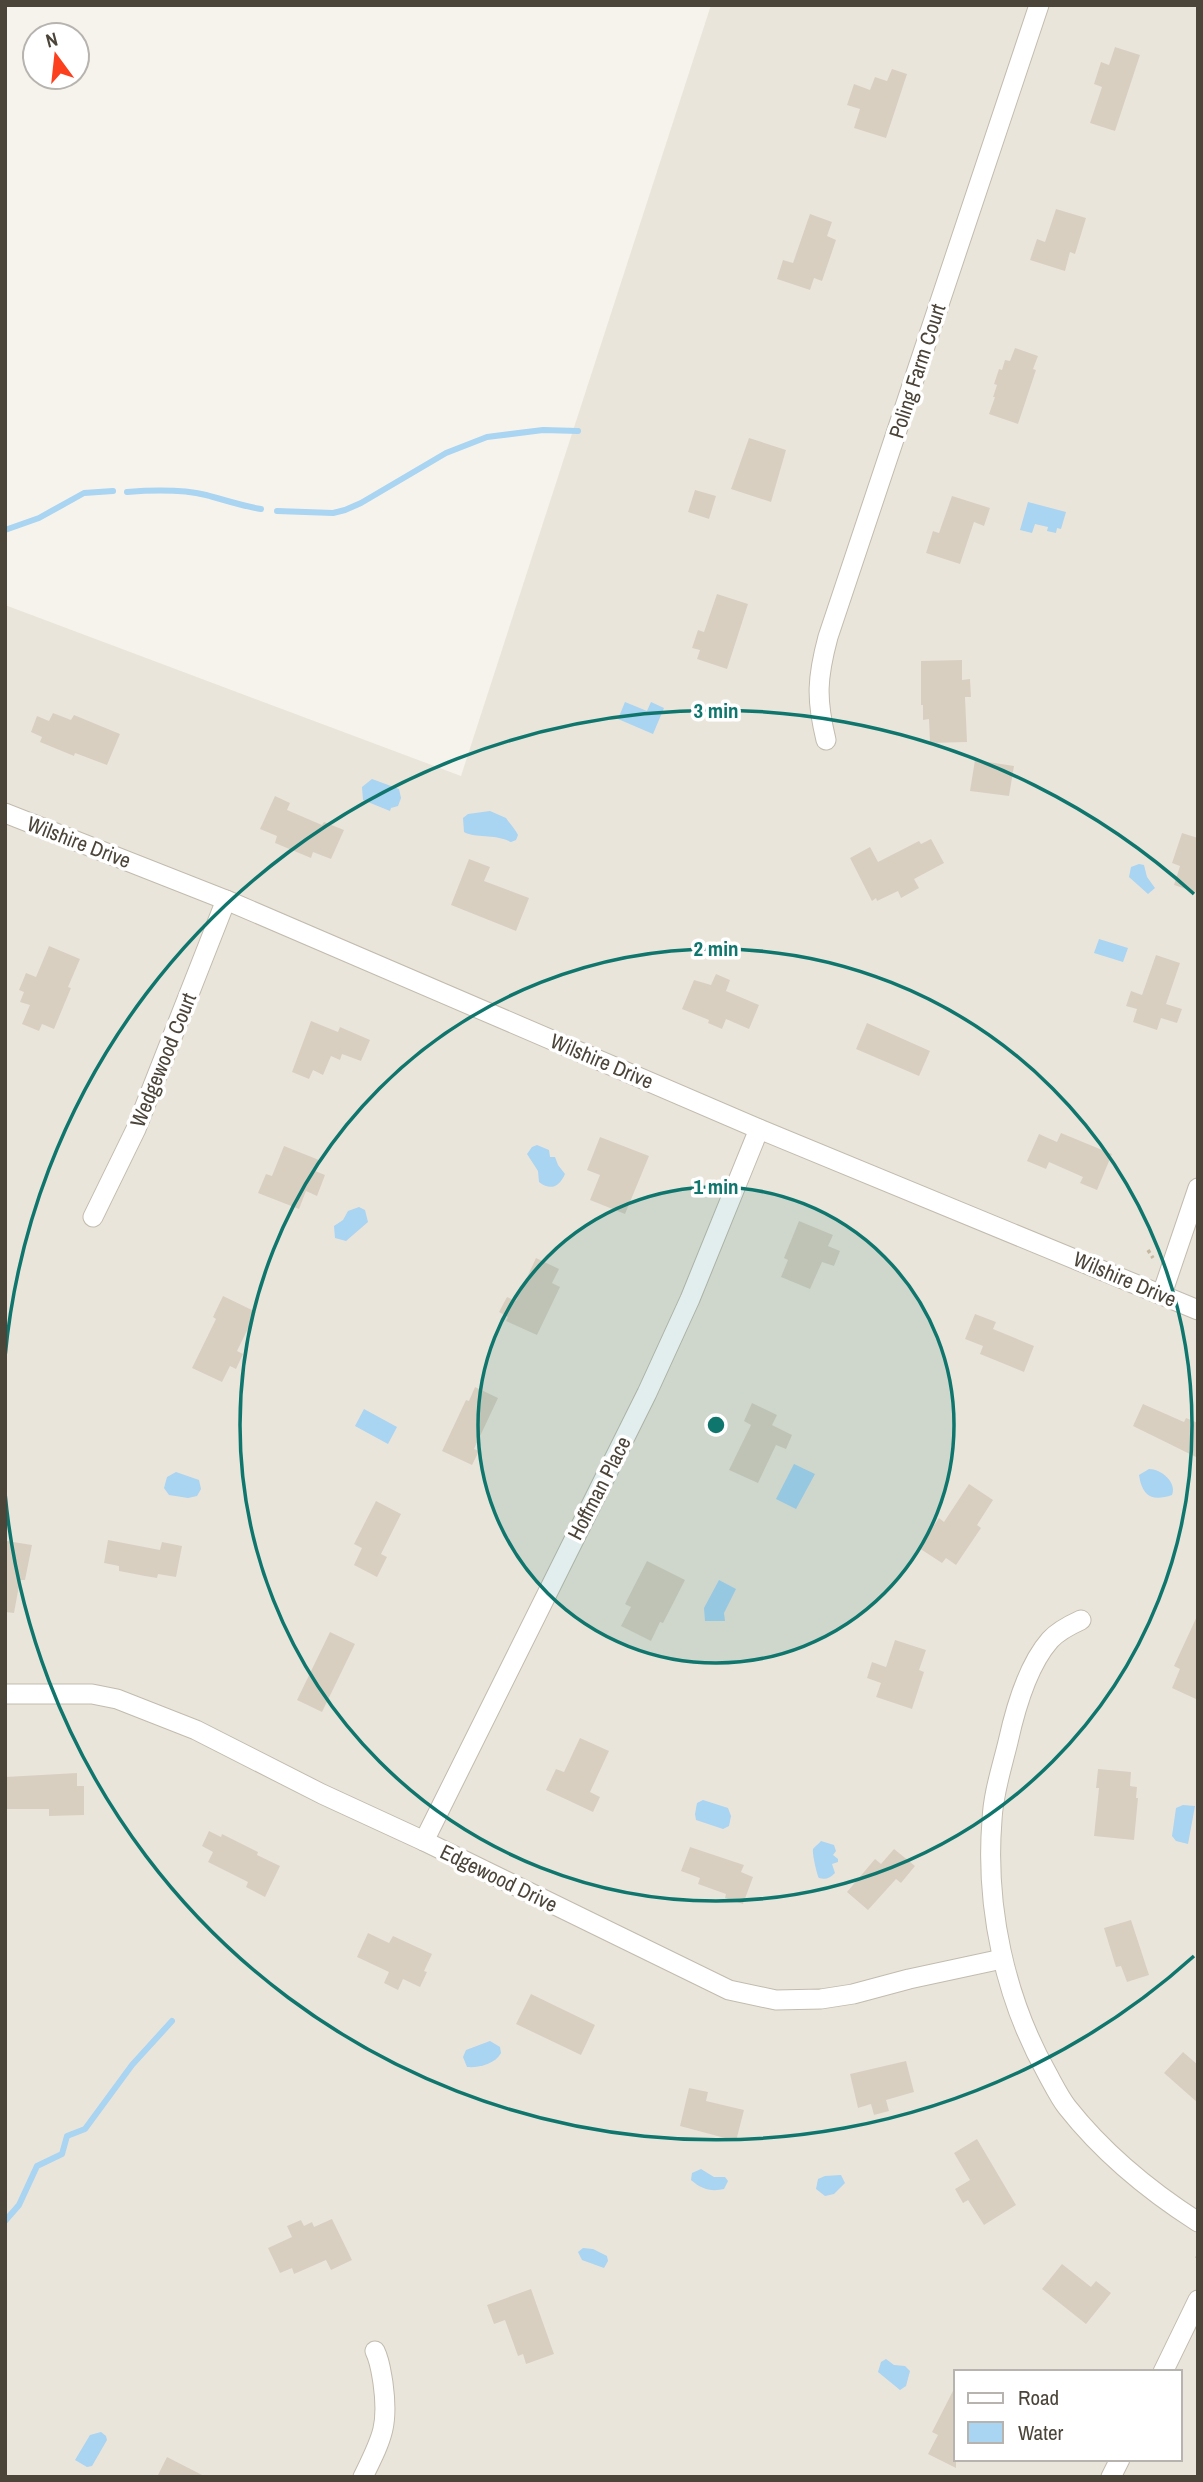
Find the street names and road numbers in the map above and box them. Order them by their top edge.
street label: Poling Farm Court [882,300,952,442]
street label: Wilshire Drive [23,809,135,875]
street label: Wedgewood Court [123,988,203,1131]
street label: Wilshire Drive [546,1026,658,1096]
street label: Wilshire Drive [1069,1244,1181,1314]
street label: Hoffman Place [561,1431,637,1545]
street label: Edgewood Drive [435,1837,563,1919]

